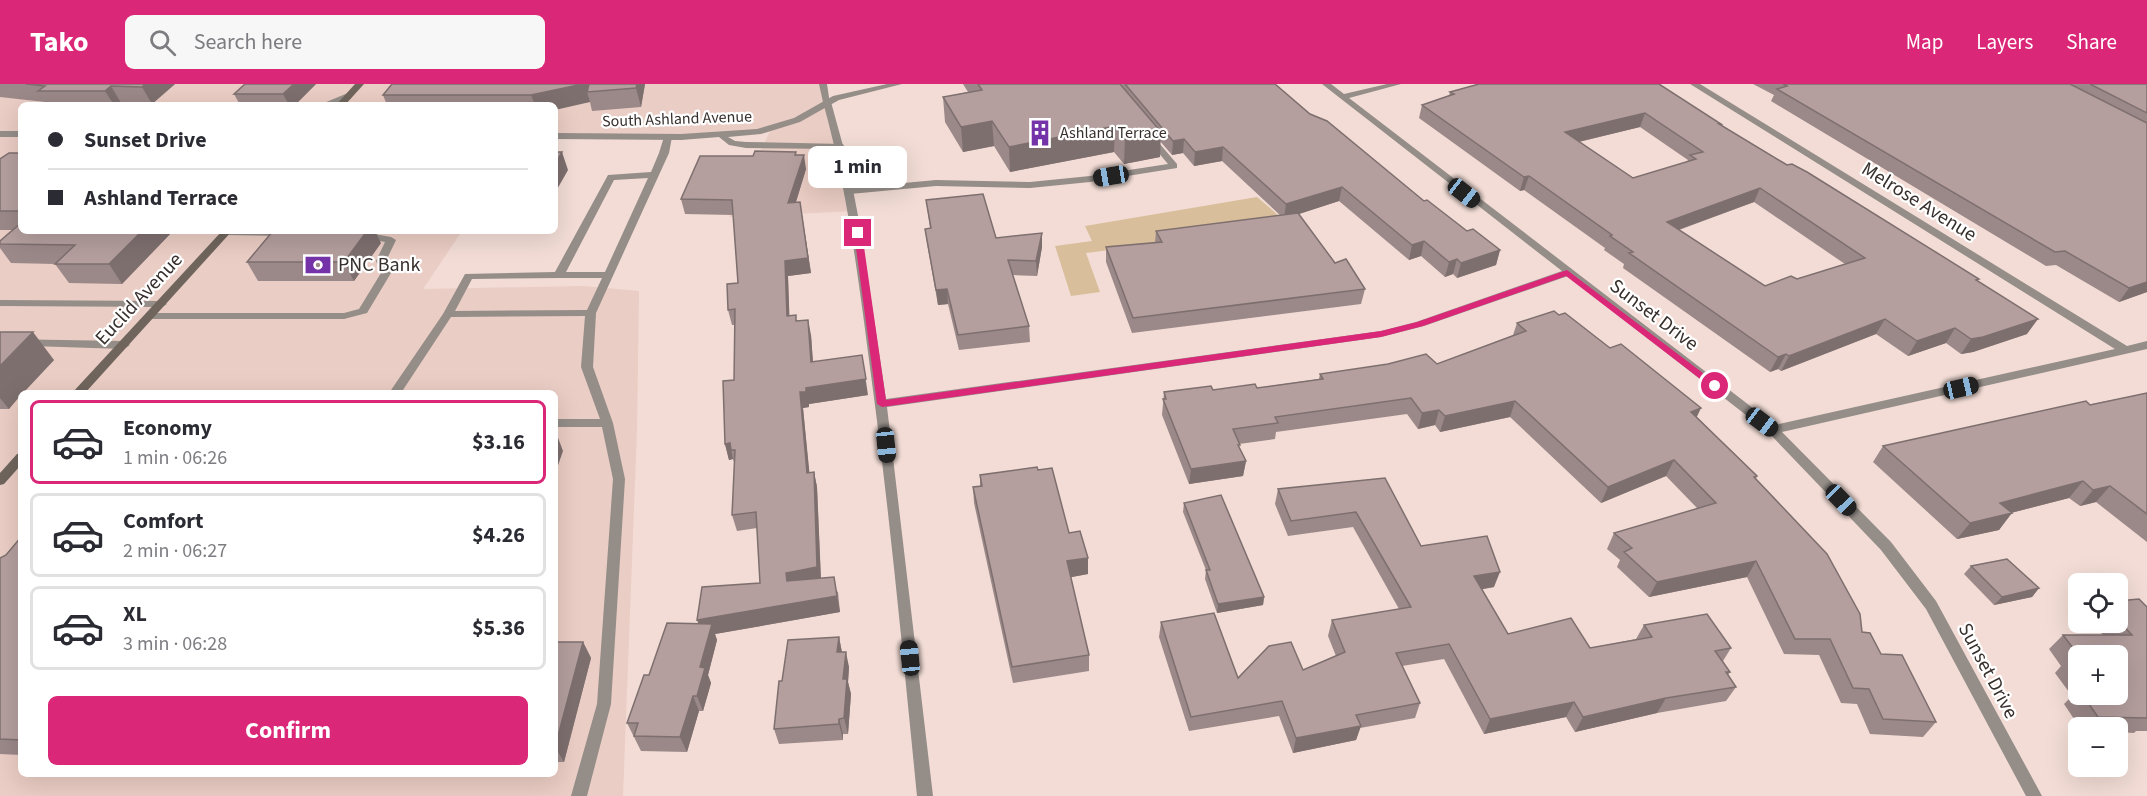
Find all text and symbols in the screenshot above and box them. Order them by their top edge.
search box [125,15,545,69]
text: Tako [30,22,89,62]
icon: search [146,26,179,59]
text: Search here [194,26,302,58]
text: Map [1906,27,1943,57]
text: Layers [1976,27,2033,57]
text: Share [2066,27,2117,57]
street label: South Ashland Avenue [602,105,752,133]
building icon: Ashland Terrace [1025,118,1055,148]
place label: Ashland Terrace [1060,122,1167,144]
text: Sunset Drive [84,124,207,156]
callout: 1 min [808,146,908,188]
text: 1 min [833,153,882,181]
street label: Melrose Avenue [1856,155,1982,249]
car [1092,164,1130,188]
car [1444,175,1484,211]
text: Ashland Terrace [84,182,238,214]
route end [844,219,871,246]
street label: Euclid Avenue [89,247,189,351]
bank icon: PNC Bank [303,250,333,280]
place label: PNC Bank [338,251,420,279]
street label: Sunset Drive [1604,272,1704,358]
route start [1701,372,1728,399]
car [1941,375,1981,401]
car [1742,404,1782,440]
text: Economy [123,412,212,444]
icon: car [51,415,105,469]
text: $3.16 [472,426,525,458]
car [875,426,897,464]
text: 1 min · 06:26 [123,444,227,472]
car [1822,481,1860,519]
text: Comfort [123,505,204,537]
icon: car [51,508,105,562]
text: $4.26 [472,519,525,551]
text: 2 min · 06:27 [123,537,227,565]
map controls [2068,573,2128,777]
button: locate [2068,573,2128,633]
text: XL [123,598,147,630]
icon: car [51,601,105,655]
text: $5.36 [472,612,525,644]
street label: Sunset Drive [1951,618,2025,724]
text: 3 min · 06:28 [123,630,227,658]
car [899,639,921,677]
button: + [2068,645,2128,705]
button: Confirm [48,696,528,765]
button: − [2068,717,2128,777]

